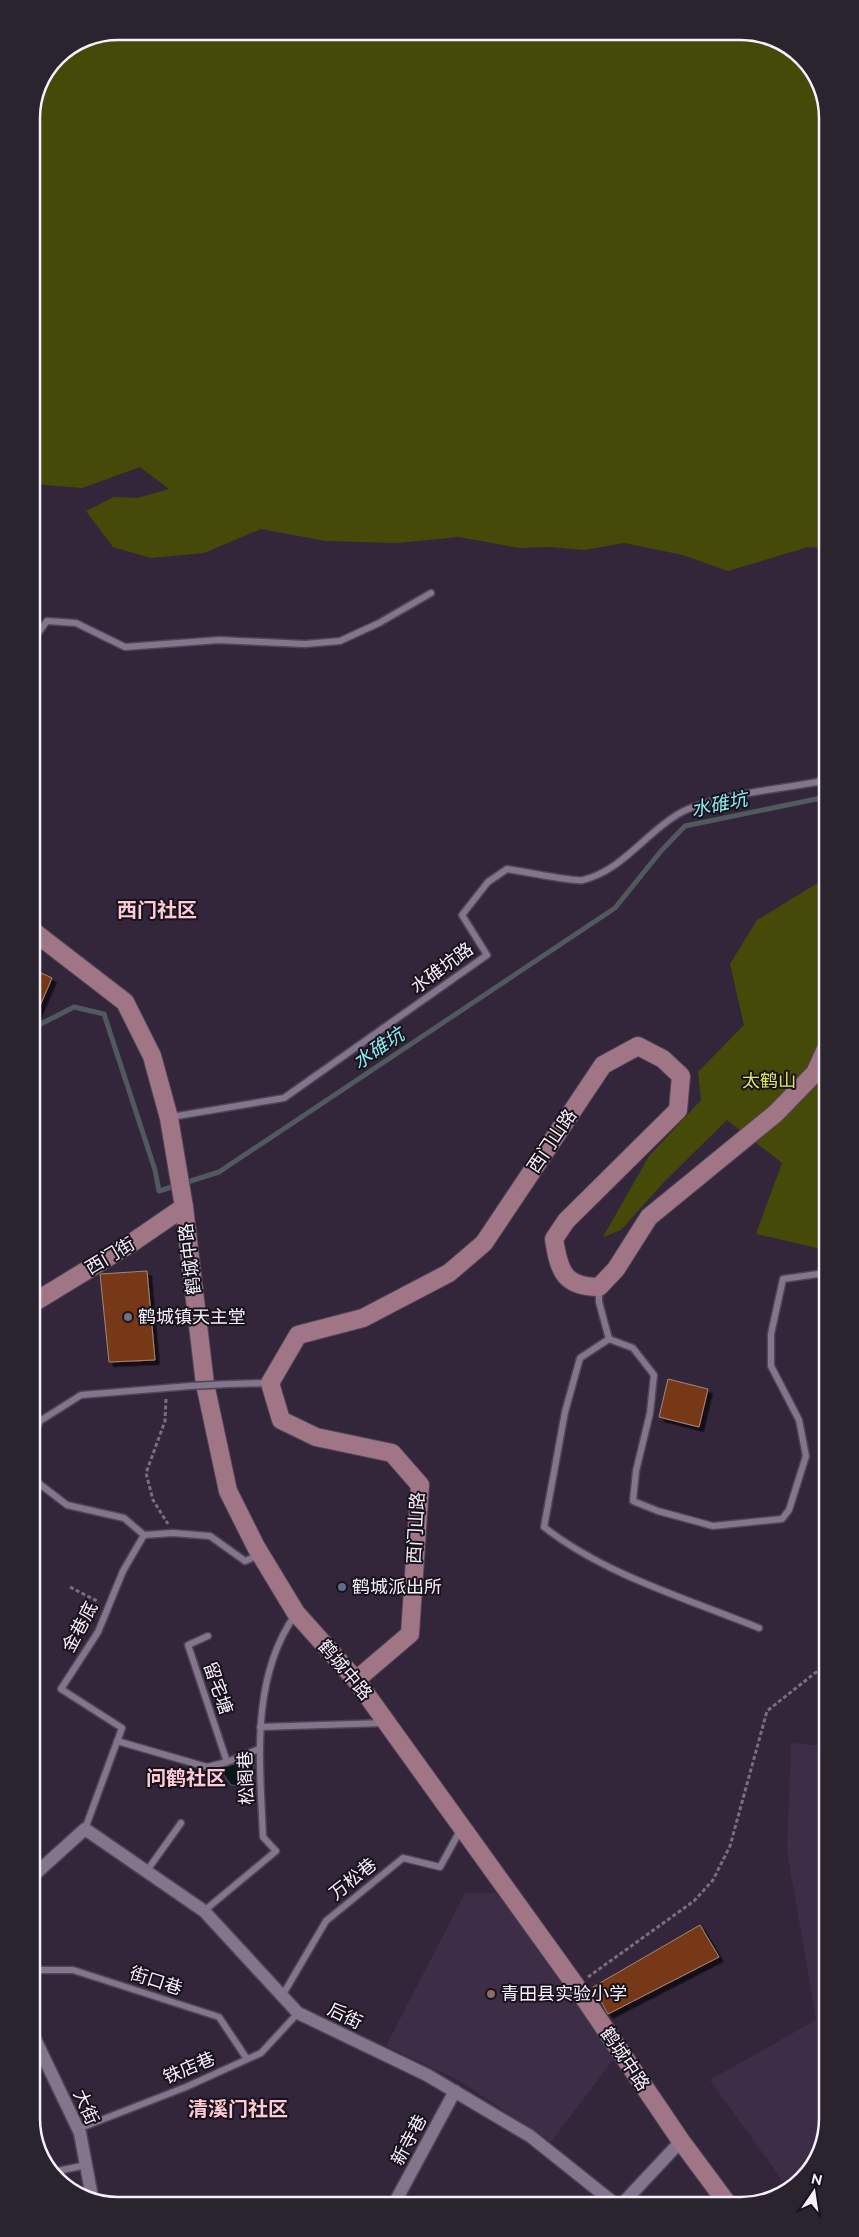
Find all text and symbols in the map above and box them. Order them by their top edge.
water label: 水碓坑 [689,787,752,821]
district label: 西门社区 [117,898,197,922]
street label: 水碓坑路 [406,938,477,997]
water label: 水碓坑 [348,1021,410,1073]
park label: 太鹤山 [742,1070,796,1091]
street label: 西门山路 [523,1105,580,1176]
street label: 鹤城中路 [175,1222,204,1296]
street label: 西门街 [81,1233,138,1278]
place label: 鹤城镇天主堂 [138,1306,246,1327]
marker: 鹤城镇天主堂 [122,1311,134,1323]
street label: 西门山路 [403,1491,428,1564]
place label: 鹤城派出所 [352,1576,442,1597]
marker: 鹤城派出所 [336,1581,348,1593]
street label: 金巷底 [58,1598,102,1656]
street label: 鹤城中路 [314,1635,377,1704]
street label: 留宅塘 [200,1659,237,1717]
street label: 松阁巷 [234,1751,257,1805]
district label: 问鹤社区 [146,1766,226,1790]
street label: 万松巷 [325,1853,380,1904]
street label: 街口巷 [127,1962,185,1999]
place label: 青田县实验小学 [501,1983,627,2004]
marker: 青田县实验小学 [485,1988,497,2000]
street label: 后街 [324,1998,366,2033]
street label: 鹤城中路 [597,2023,654,2094]
street label: 铁店巷 [160,2047,218,2088]
street label: 大街 [70,2086,103,2128]
district label: 清溪门社区 [188,2097,288,2121]
street label: 新寺巷 [387,2111,431,2169]
north arrow [789,2167,839,2217]
text: N [810,2170,824,2188]

